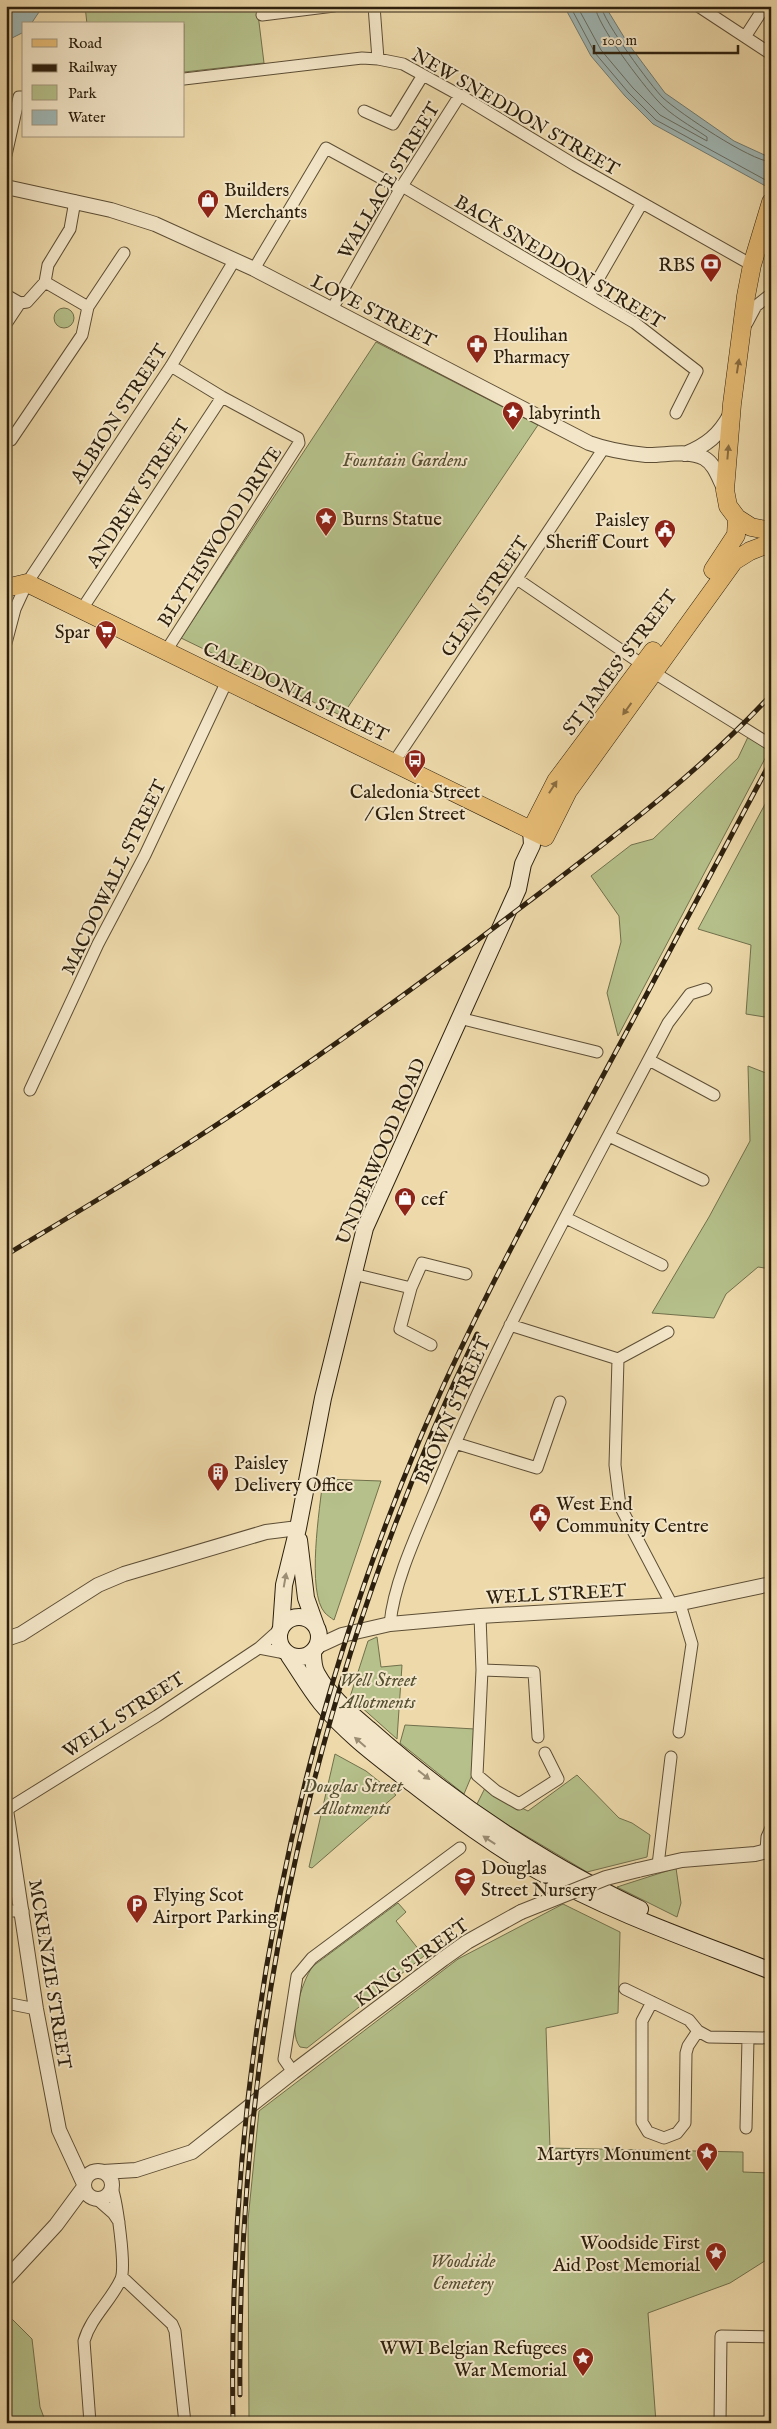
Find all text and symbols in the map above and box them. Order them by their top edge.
legend [22,22,185,138]
scale bar [594,22,738,54]
text: 100 m [602,31,638,50]
text: Road [68,34,103,53]
street label: NEW SNEDDON STREET [407,43,623,182]
text: Railway [68,58,118,77]
text: Park [68,84,98,103]
street label: WALLACE STREET [333,98,446,264]
text: Water [68,108,106,127]
place label: Builders Merchants [224,179,307,225]
shop icon: Builders Merchants [196,188,220,219]
street label: BACK SNEDDON STREET [450,191,668,335]
bank icon: RBS [699,252,723,283]
place label: RBS [658,254,695,278]
street label: LOVE STREET [307,270,440,354]
place label: Houlihan Pharmacy [493,324,570,370]
pharmacy icon: Houlihan Pharmacy [465,333,489,364]
street label: ALBION STREET [65,340,174,489]
one-way arrow [734,358,742,374]
place icon: labyrinth [501,400,525,431]
place label: labyrinth [529,402,601,426]
street label: ANDREW STREET [81,415,196,574]
street label: BLYTHSWOOD DRIVE [153,442,288,632]
one-way arrow [724,444,732,460]
park label: Fountain Gardens [342,449,468,473]
place icon: Burns Statue [314,506,338,537]
place label: Burns Statue [342,508,442,532]
place label: Paisley Sheriff Court [546,509,650,555]
public building icon: Paisley Sheriff Court [653,518,677,549]
street label: GLEN STREET [436,532,535,662]
street label: ST JAMES' STREET [558,586,683,741]
supermarket icon: Spar [94,619,118,650]
place label: Spar [55,621,90,645]
street label: CALEDONIA STREET [198,637,392,748]
one-way arrow [622,702,632,716]
bus stop icon: Caledonia Street / Glen Street [403,748,427,779]
street label: MACDOWALL STREET [57,776,173,979]
one-way arrow [548,780,558,793]
place label: Caledonia Street / Glen Street [350,781,481,827]
street label: UNDERWOOD ROAD [332,1055,432,1249]
shop icon: cef [393,1186,417,1217]
place label: cef [421,1188,448,1212]
street label: BROWN STREET [411,1333,497,1488]
place label: Paisley Delivery Office [234,1452,353,1498]
building icon: Paisley Delivery Office [206,1461,230,1492]
place label: West End Community Centre [556,1493,709,1539]
public building icon: West End Community Centre [528,1502,552,1533]
one-way arrow [282,1571,290,1587]
street label: WELL STREET [485,1579,627,1611]
street label: WELL STREET [59,1667,190,1764]
park label: Well Street Allotments [339,1669,417,1715]
one-way arrow [355,1736,367,1748]
one-way arrow [418,1770,431,1781]
park label: Douglas Street Allotments [303,1775,404,1821]
one-way arrow [482,1836,496,1845]
place label: Douglas Street Nursery [481,1857,597,1903]
school or university icon: Douglas Street Nursery [453,1866,477,1897]
street label: MCKENZIE STREET [22,1878,76,2071]
place label: Flying Scot Airport Parking [152,1884,278,1930]
parking icon: Flying Scot Airport Parking [125,1893,149,1924]
street label: KING STREET [350,1914,474,2013]
place icon: Martyrs Monument [695,2141,719,2172]
place label: Martyrs Monument [537,2143,691,2167]
place label: Woodside First Aid Post Memorial [552,2232,701,2278]
place icon: Woodside First Aid Post Memorial [704,2241,728,2272]
park label: Woodside Cemetery [430,2250,496,2296]
place label: WWI Belgian Refugees War Memorial [380,2337,568,2383]
place icon: WWI Belgian Refugees War Memorial [571,2346,595,2377]

